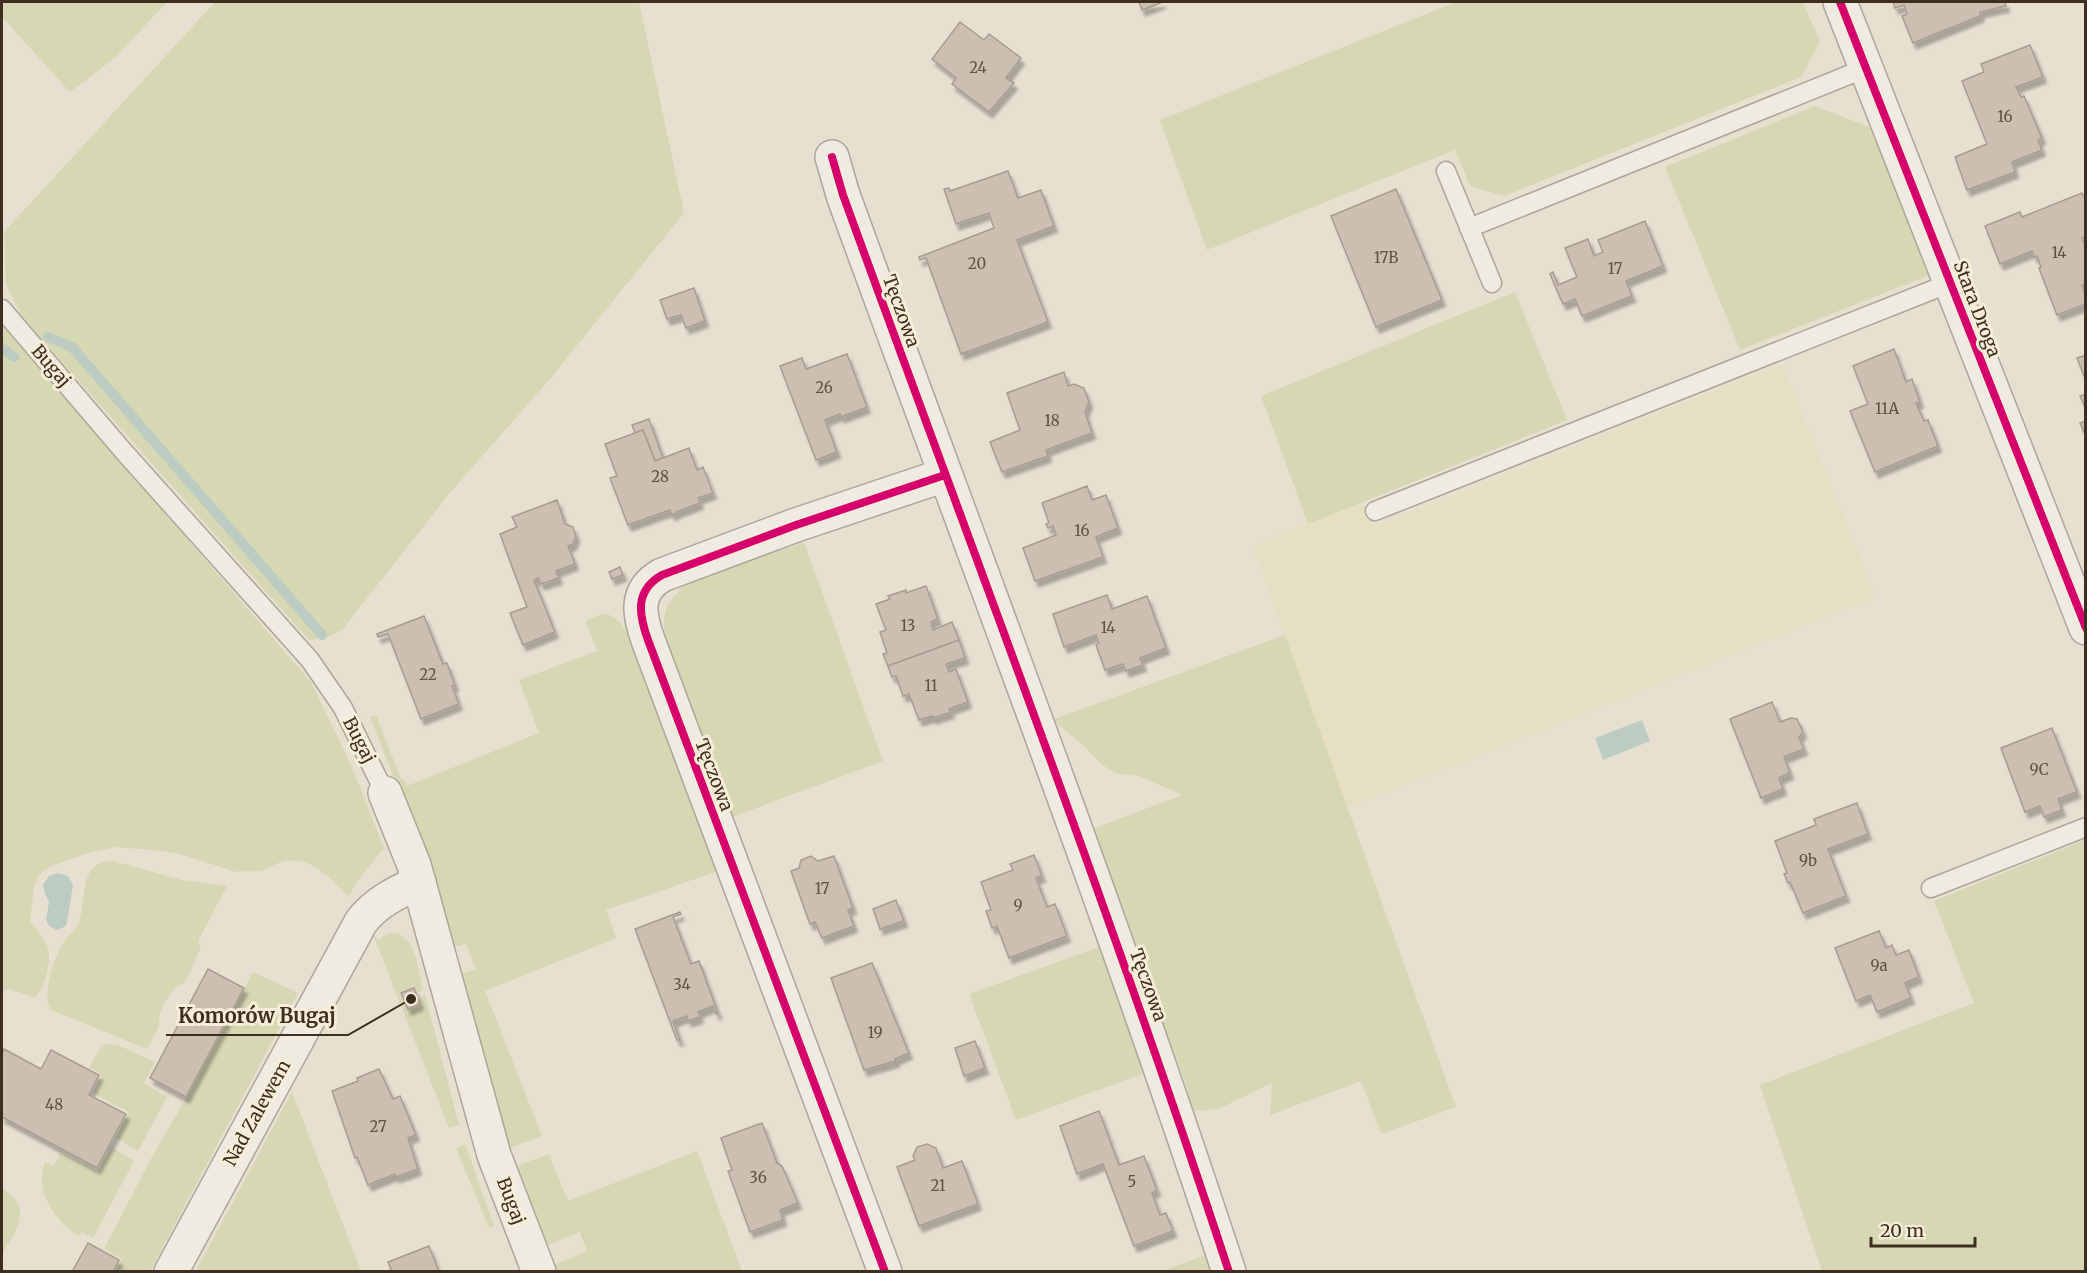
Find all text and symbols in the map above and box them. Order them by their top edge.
house number: 24 [969,58,987,77]
house number: 16 [1997,107,2013,126]
house number: 14 [2051,243,2067,262]
house number: 17B [1374,248,1398,267]
house number: 20 [968,254,986,273]
street label: Stara Droga [1949,257,2007,361]
house number: 17 [1608,259,1623,278]
street label: Tęczowa [878,271,925,351]
street label: Bugaj [27,340,76,392]
house number: 26 [815,378,833,397]
house number: 11A [1875,399,1899,418]
house number: 18 [1044,411,1060,430]
house number: 28 [651,467,669,486]
house number: 16 [1074,521,1090,540]
house number: 13 [901,616,915,635]
house number: 14 [1100,618,1116,637]
house number: 22 [419,665,437,684]
house number: 11 [924,676,938,695]
street label: Bugaj [338,713,381,767]
street label: Tęczowa [690,735,739,815]
house number: 9C [2029,760,2049,779]
house number: 9b [1799,851,1817,870]
house number: 17 [815,879,830,898]
house number: 9 [1013,896,1023,915]
street label: Tęczowa [1125,945,1172,1025]
house number: 9a [1870,956,1888,975]
house number: 34 [673,975,691,994]
callout: Komorów Bugaj [166,997,348,1035]
text: Komorów Bugaj [178,1003,336,1028]
house number: 19 [867,1023,883,1042]
street label: Nad Zalewem [218,1056,295,1170]
house number: 48 [45,1095,63,1114]
house number: 27 [370,1117,387,1136]
house number: 36 [749,1168,767,1187]
house number: 5 [1128,1172,1136,1191]
street label: Bugaj [492,1174,531,1228]
house number: 21 [930,1176,946,1195]
scale bar [1871,1210,1974,1248]
text: 20 m [1880,1219,1924,1242]

